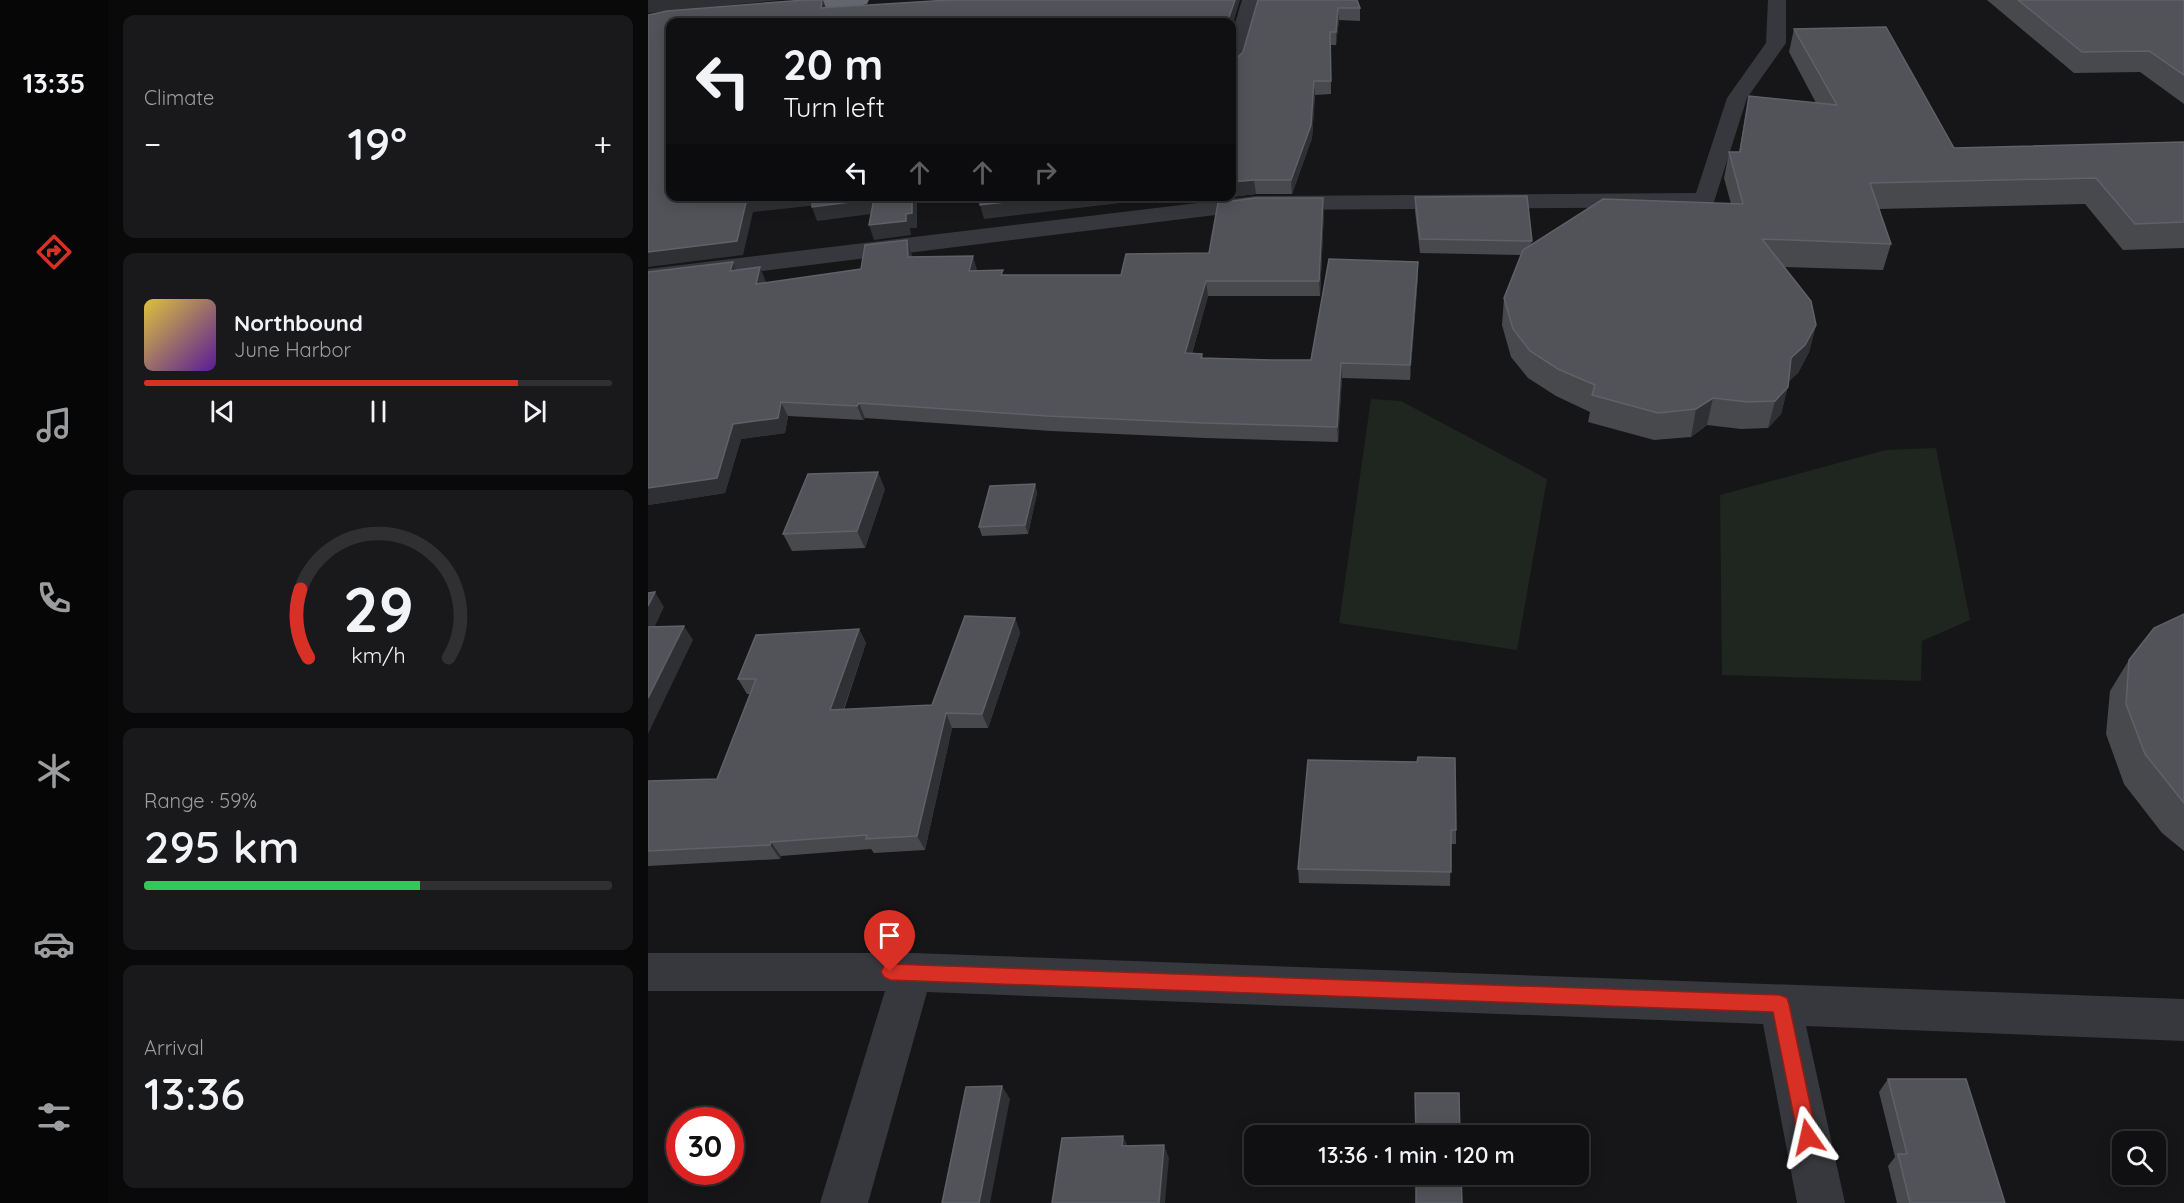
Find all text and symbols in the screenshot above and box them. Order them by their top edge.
text: 20 m [783,38,883,91]
icon: left [684,42,762,120]
text: 13:35 [23,66,85,100]
text: Climate [144,85,214,110]
text: Turn left [783,90,885,124]
text: 19° [348,115,407,171]
text: − [144,123,161,164]
text: + [593,123,612,164]
icon: left [840,156,873,189]
icon: ahead [903,156,936,189]
icon: ahead [966,156,999,189]
icon: right [1029,156,1062,189]
icon: directions [33,231,75,273]
text: Northbound [234,309,363,337]
text: June Harbor [234,337,351,362]
icon: previous [206,395,239,428]
icon: pause [362,395,395,428]
icon: next [518,395,551,428]
icon: music [33,404,75,446]
text: 29 [343,571,413,649]
icon: phone [33,577,75,619]
text: km/h [351,643,405,669]
icon: climate [33,750,75,792]
text: Range · 59% [144,788,257,813]
text: 295 km [144,818,299,874]
pin [864,910,915,972]
icon: arrive [873,919,906,952]
icon: car [33,923,75,965]
text: Arrival [144,1035,204,1060]
text: 13:36 [144,1065,245,1121]
icon: filters [33,1096,75,1138]
position arrow [1776,1105,1840,1169]
speed limit sign: 30 [666,1107,744,1185]
map controls [2112,1131,2166,1185]
button: search [2112,1131,2166,1185]
text: 13:36 · 1 min · 120 m [1318,1141,1515,1169]

